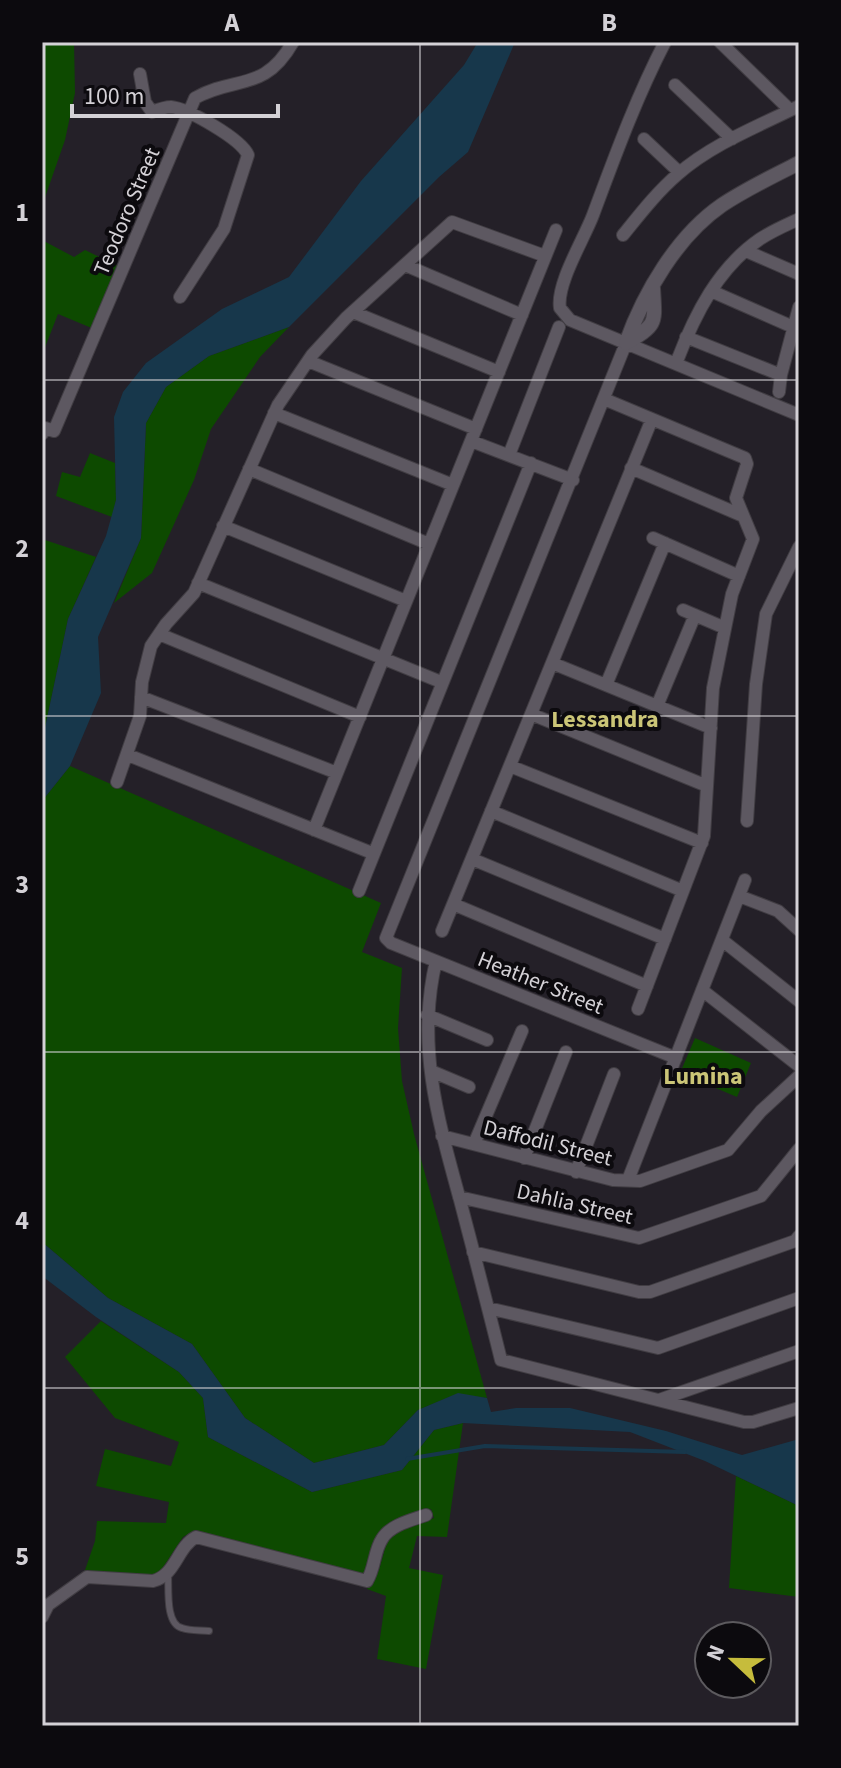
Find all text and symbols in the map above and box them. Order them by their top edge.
text: A [224,4,241,41]
text: B [601,4,617,41]
scale bar [72,68,278,118]
text: 100 m [84,79,144,114]
street label: Teodoro Street [86,142,168,280]
text: 1 [15,194,29,231]
text: 2 [15,530,29,567]
district label: Lessandra [551,702,659,737]
text: 3 [15,866,29,903]
street label: Heather Street [473,943,609,1023]
district label: Lumina [663,1059,743,1094]
street label: Daffodil Street [480,1112,616,1175]
street label: Dahlia Street [514,1175,637,1233]
text: 4 [15,1202,29,1239]
text: 5 [15,1538,29,1575]
north arrow [693,1620,773,1700]
text: N [698,1640,733,1666]

